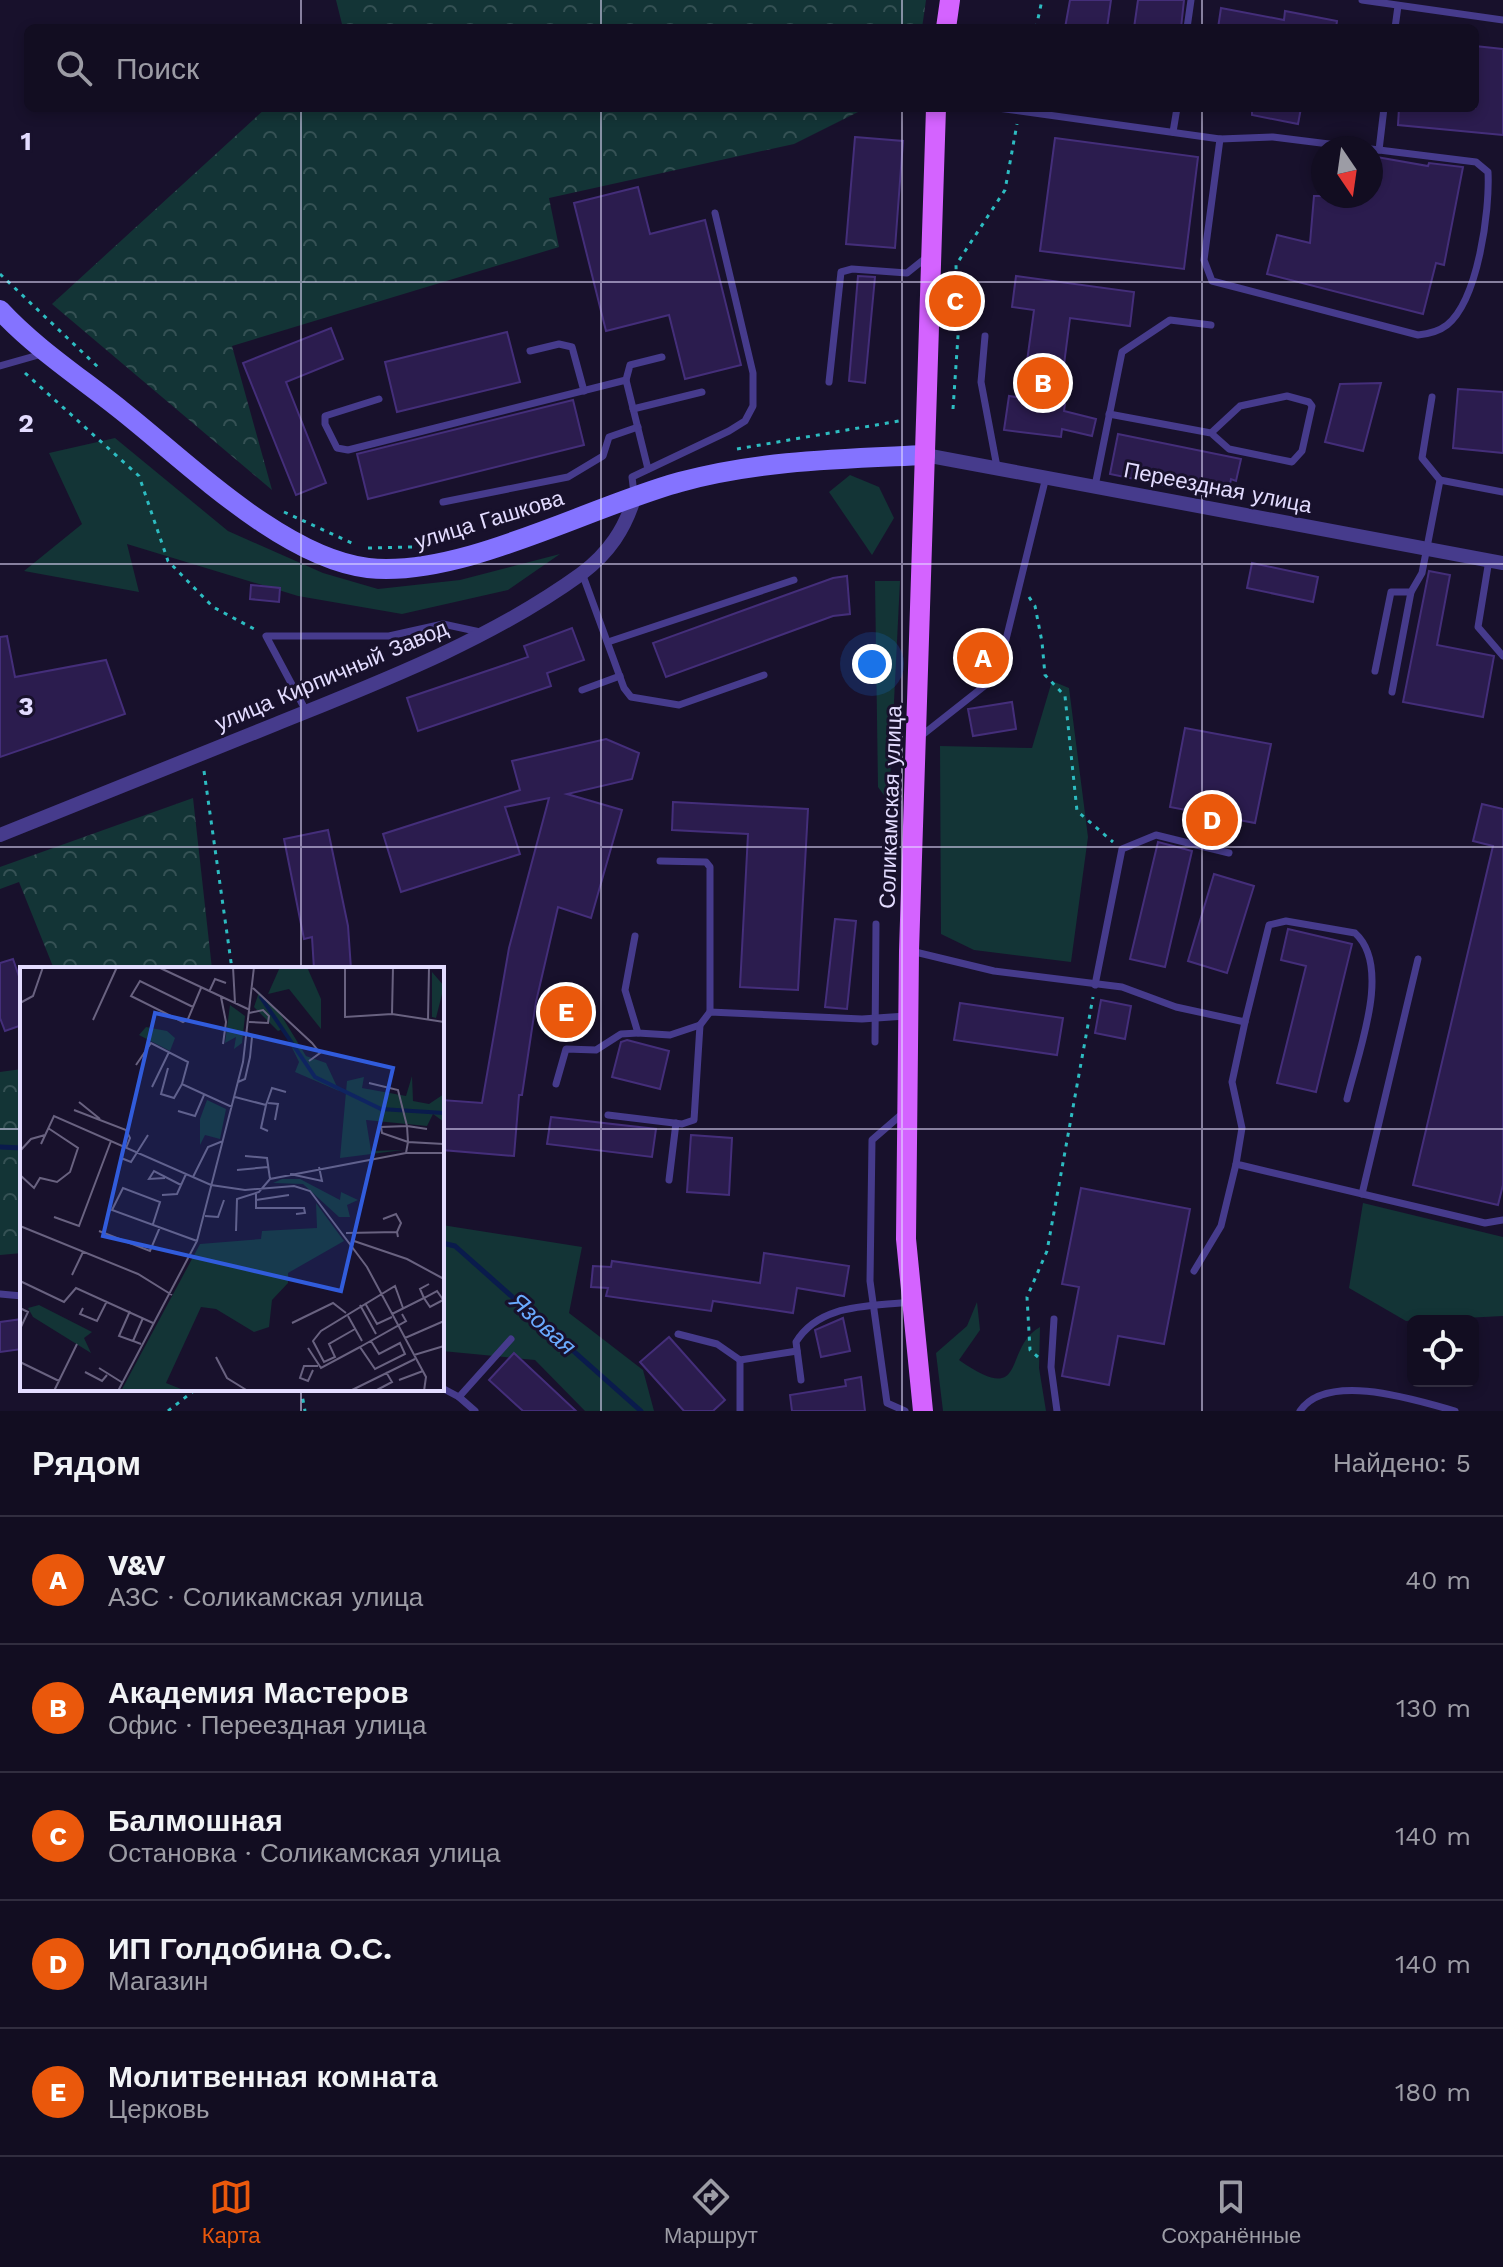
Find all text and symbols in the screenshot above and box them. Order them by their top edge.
search box [24,24,1479,112]
icon: search [52,46,96,90]
text: Поиск [116,51,199,86]
text: 1 [20,126,32,156]
north arrow [1311,136,1383,208]
pin: C [929,271,981,331]
pin: B [1017,353,1069,413]
text: 2 [18,408,34,438]
street label: Переездная улица [1122,457,1315,518]
street label: улица Гашкова [412,485,567,554]
street label: улица Кирпичный Завод [211,615,451,736]
pin: A [957,628,1009,688]
your location [852,644,892,684]
text: 3 [18,691,34,721]
street label: Соликамская улица [874,704,907,909]
pin: D [1186,790,1238,850]
inset map [20,967,444,1391]
pin: E [540,982,592,1042]
water label: Язовая [503,1286,582,1361]
map controls [1407,1315,1479,1387]
button: locate [1407,1315,1479,1387]
text: Рядом [32,1443,141,1483]
text: Найдено: 5 [1333,1448,1471,1478]
text: V&V [108,1547,165,1582]
text: A [49,1565,67,1595]
text: 40 m [1405,1565,1471,1595]
text: АЗС · Соликамская улица [108,1582,423,1612]
text: Академия Мастеров [108,1675,409,1710]
text: B [49,1693,67,1723]
text: 130 m [1396,1693,1471,1723]
text: Офис · Переездная улица [108,1710,426,1740]
text: Балмошная [108,1803,283,1838]
text: C [49,1821,67,1851]
text: 140 m [1395,1821,1471,1851]
text: Остановка · Соликамская улица [108,1838,500,1868]
text: ИП Голдобина О.С. [108,1931,392,1966]
text: D [49,1949,67,1979]
text: 140 m [1395,1949,1471,1979]
text: Магазин [108,1966,208,1996]
text: Молитвенная комната [108,2059,437,2094]
text: E [50,2077,66,2107]
text: 180 m [1395,2077,1471,2107]
text: Церковь [108,2094,210,2124]
tab: Карта [202,2175,261,2249]
tab: Маршрут [664,2175,758,2249]
tab: Сохранённые [1161,2175,1301,2249]

